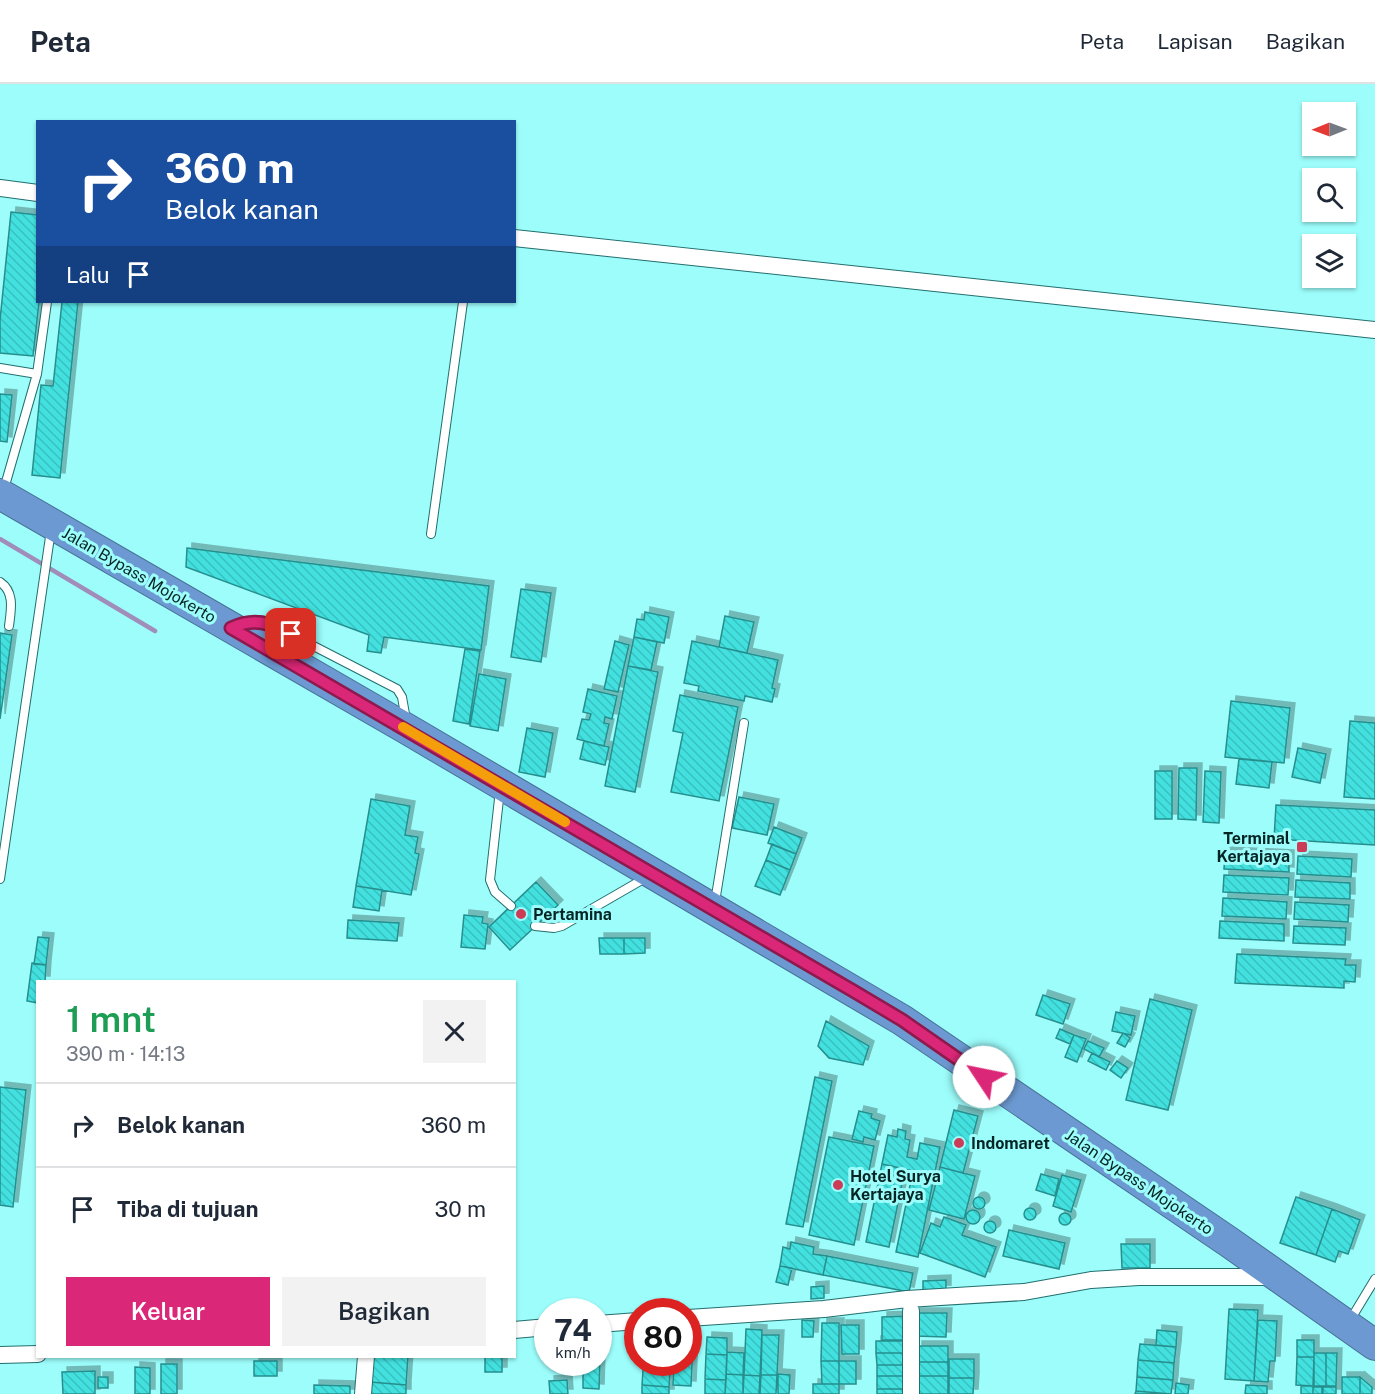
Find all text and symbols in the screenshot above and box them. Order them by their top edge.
text: Peta [30,25,91,58]
text: Peta [1080,29,1124,54]
text: Lapisan [1157,29,1233,54]
text: Bagikan [1266,29,1345,54]
north arrow [1302,102,1356,156]
map controls [1302,102,1356,288]
text: 360 m [165,143,295,192]
icon: right [66,144,144,222]
button: search [1302,168,1356,222]
text: Belok kanan [165,193,319,225]
button: layers [1302,234,1356,288]
icon: arrive [122,258,155,291]
text: Lalu [66,262,110,288]
street label: Jalan Bypass Mojokerto [59,523,219,627]
pin [265,608,316,659]
icon: arrive [274,617,307,650]
place label: Terminal Kertajaya [1216,829,1290,866]
marker: Terminal Kertajaya [1295,840,1309,854]
place label: Pertamina [533,905,612,924]
marker: Pertamina [514,907,528,921]
text: 1 mnt [66,998,156,1040]
button: close [423,1000,486,1063]
text: 390 m · 14:13 [66,1042,185,1066]
position arrow [952,1045,1016,1109]
icon: right [66,1109,99,1142]
text: Belok kanan [117,1112,245,1138]
text: 360 m [421,1112,486,1138]
street label: Jalan Bypass Mojokerto [1061,1125,1217,1239]
place label: Indomaret [971,1134,1050,1153]
marker: Indomaret [952,1136,966,1150]
place label: Hotel Surya Kertajaya [850,1167,941,1204]
marker: Hotel Surya Kertajaya [831,1178,845,1192]
icon: arrive [66,1193,99,1226]
text: Tiba di tujuan [117,1196,258,1222]
text: 30 m [434,1196,486,1222]
button: Keluar [66,1277,270,1346]
button: Bagikan [282,1277,486,1346]
speed limit sign: 80 [624,1298,702,1376]
text: 74 [554,1312,592,1348]
text: km/h [555,1344,591,1361]

